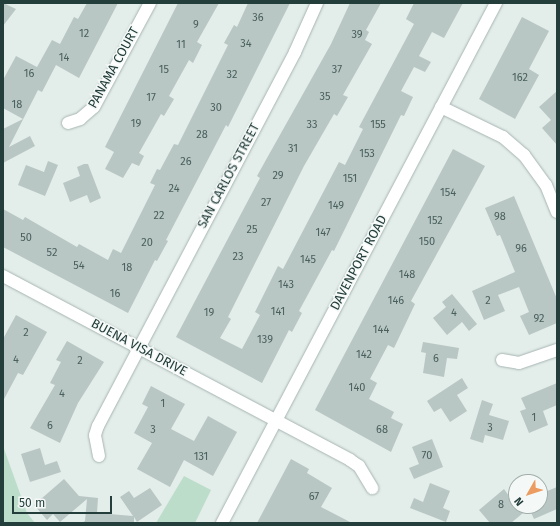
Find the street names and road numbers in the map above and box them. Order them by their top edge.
street label: PANAMA COURT [85,25,143,111]
street label: SAN CARLOS STREET [195,121,263,231]
street label: DAVENPORT ROAD [327,213,391,313]
street label: BUENA VISA DRIVE [88,316,190,380]

